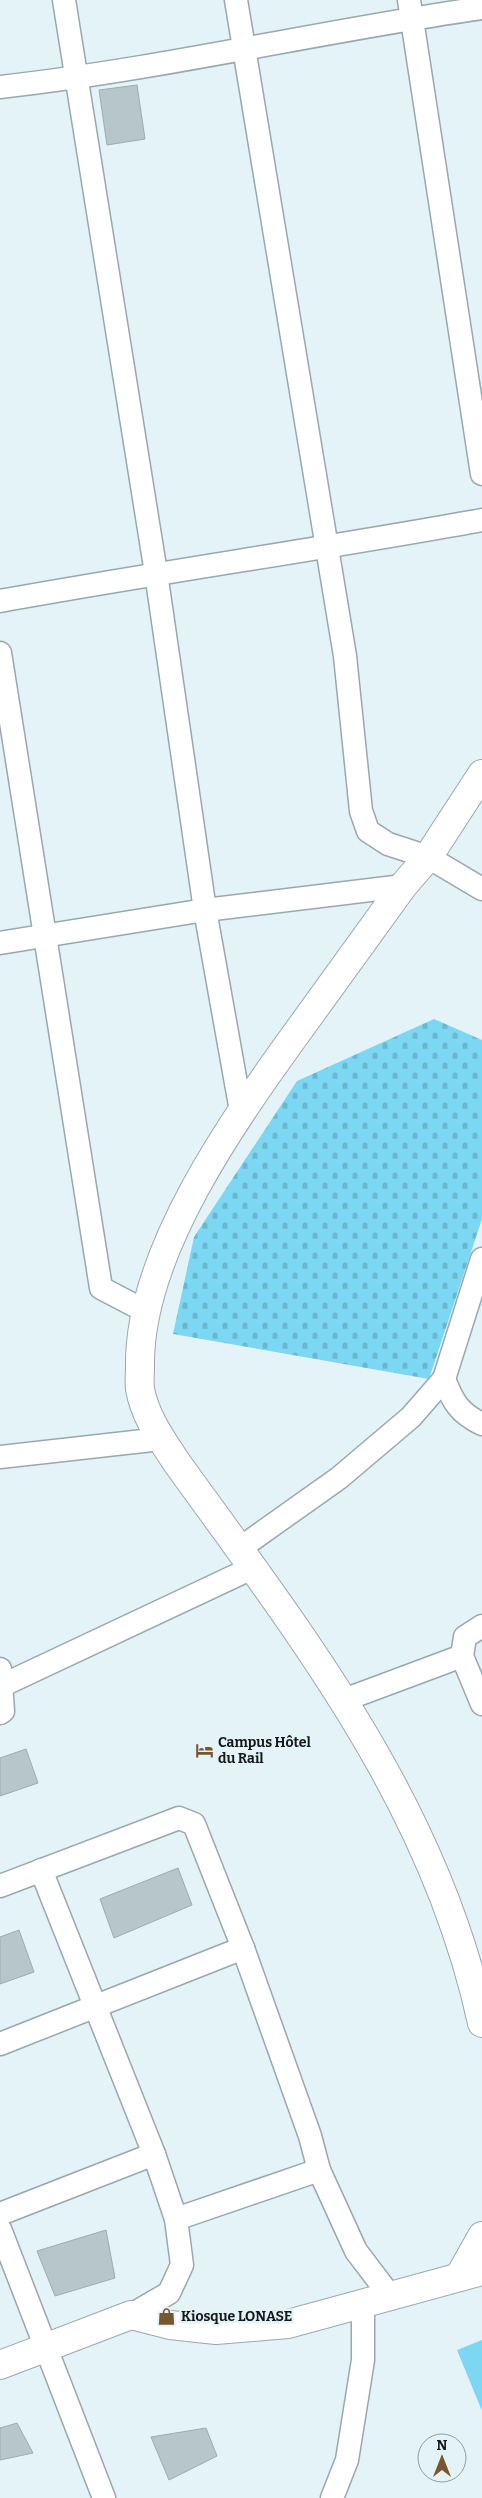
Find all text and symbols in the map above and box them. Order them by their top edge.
place label: Campus Hôtel du Rail [218,1734,312,1767]
hotel icon: Campus Hôtel du Rail [194,1740,214,1760]
shop icon: Kiosque LONASE [157,2306,177,2326]
place label: Kiosque LONASE [181,2308,292,2325]
north arrow [417,2433,467,2483]
text: N [437,2437,448,2454]

